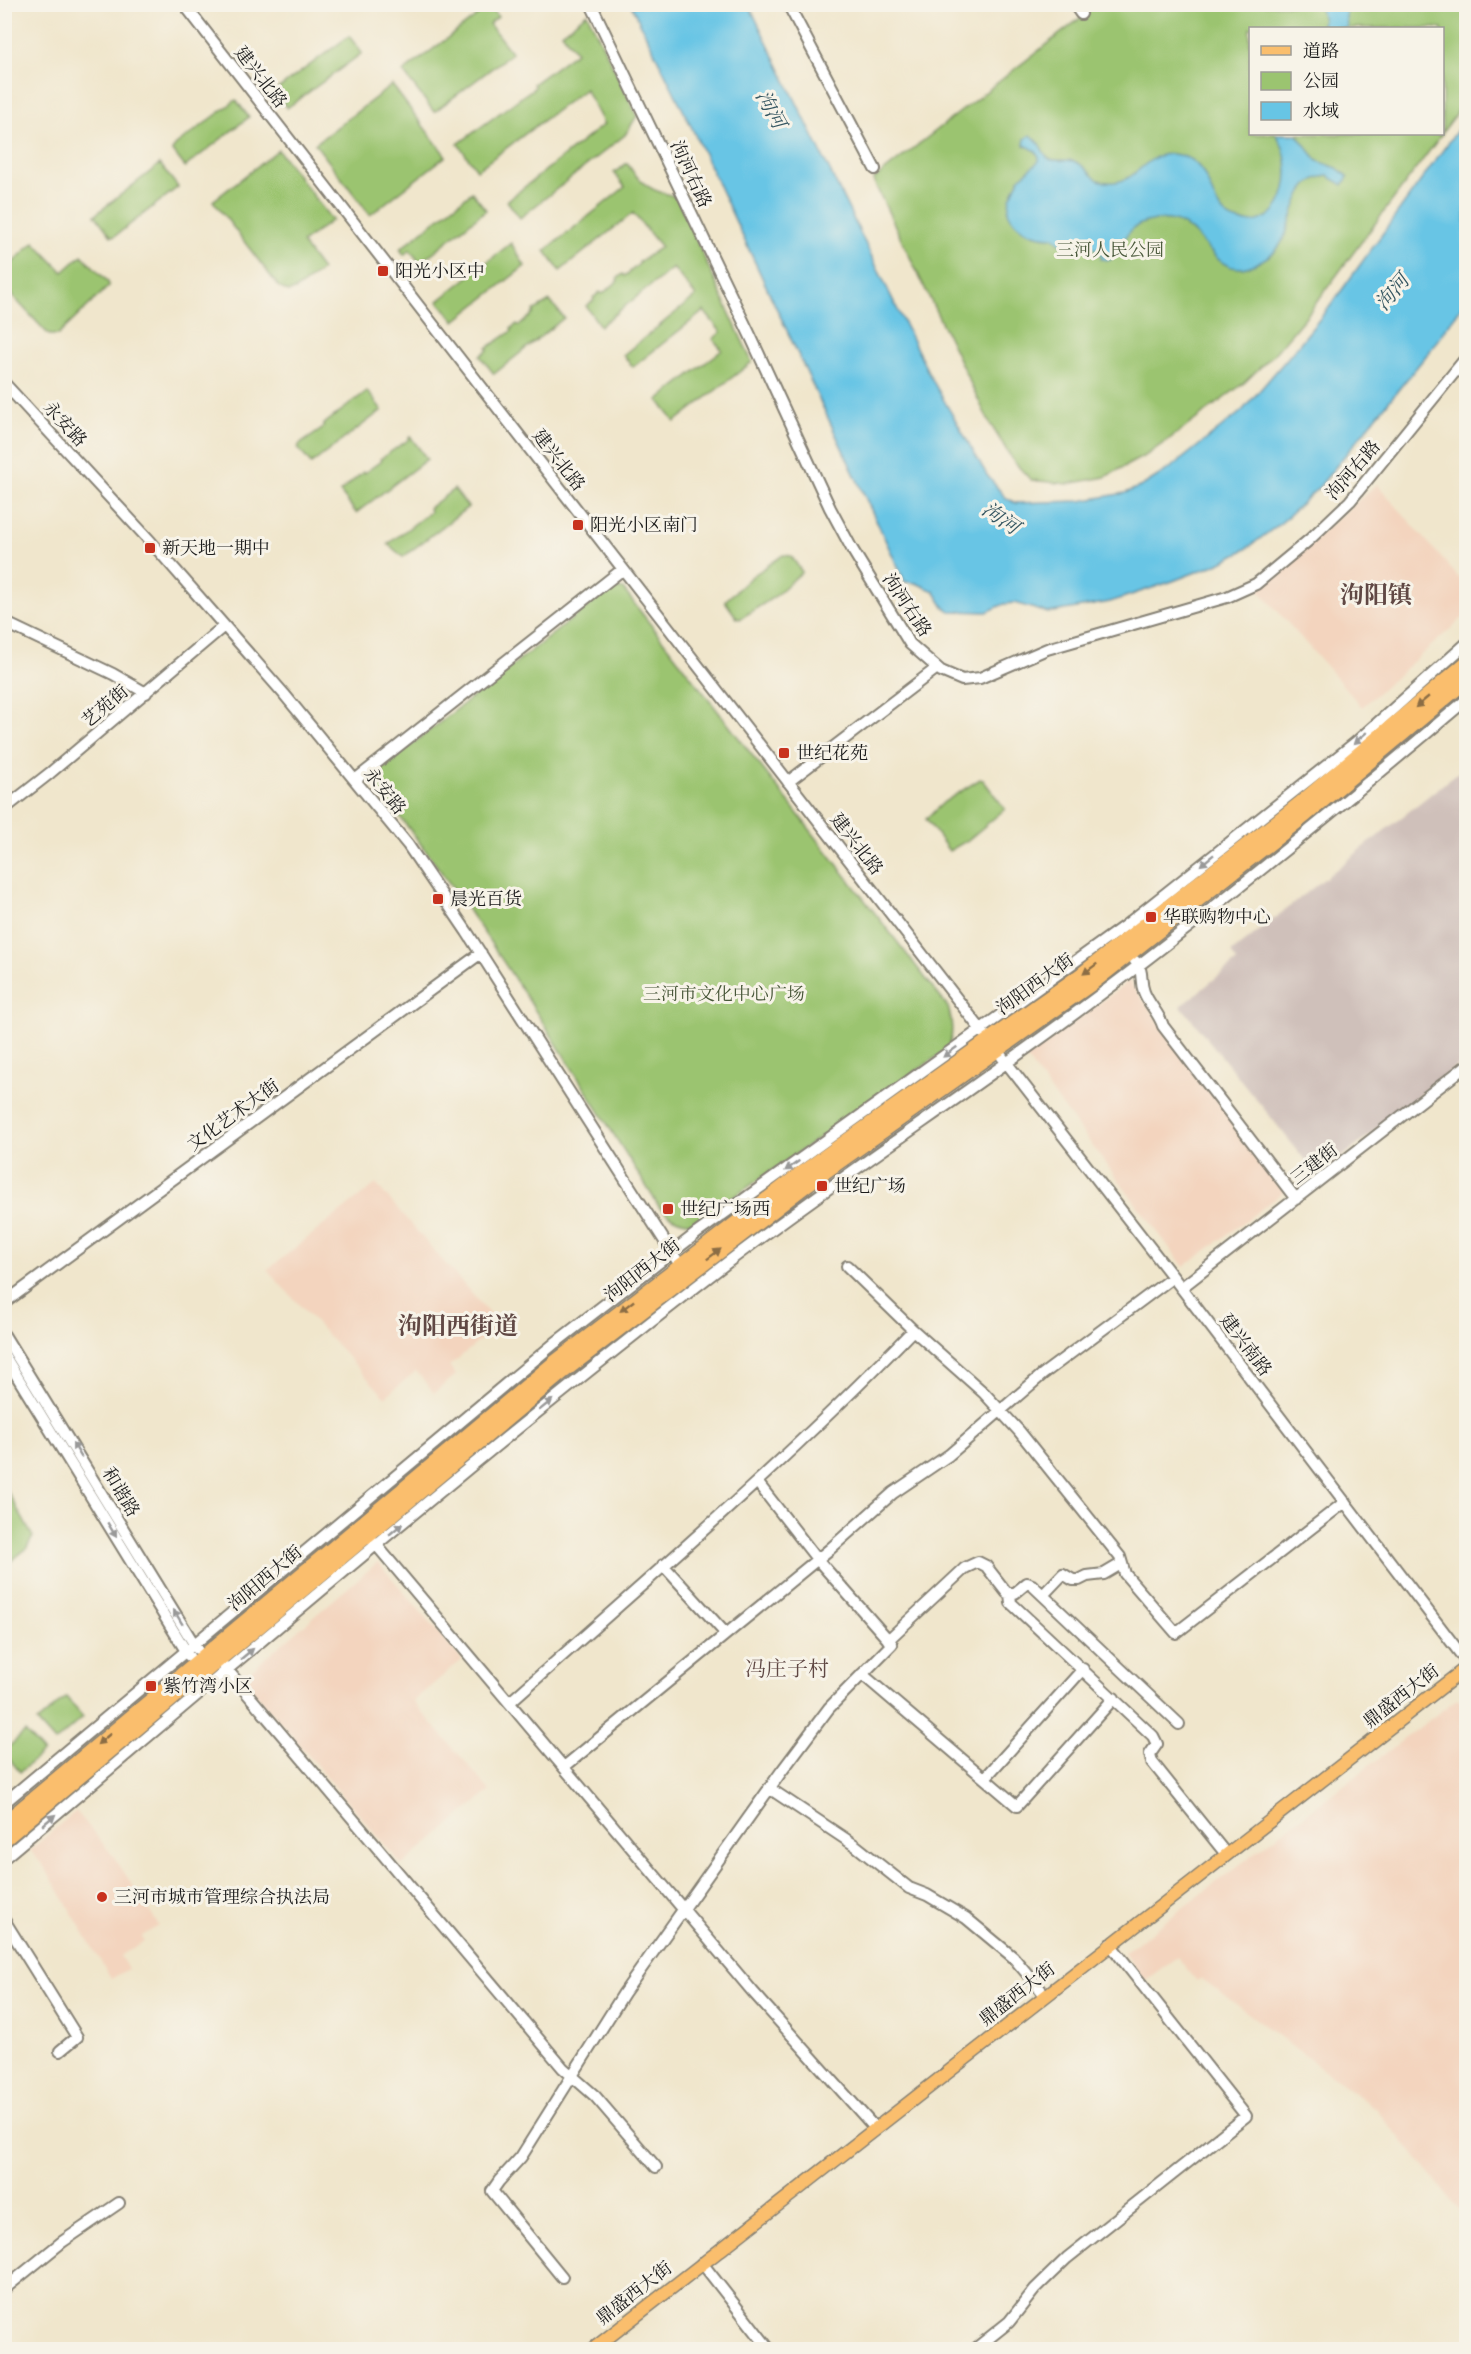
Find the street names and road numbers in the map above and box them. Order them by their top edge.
street label: 建兴北路 [230,42,292,112]
street label: 泃河右路 [666,137,716,211]
street label: 永安路 [39,397,91,451]
street label: 建兴北路 [528,425,590,495]
street label: 泃河右路 [1321,436,1385,504]
street label: 泃河右路 [878,569,936,641]
street label: 艺苑街 [77,680,133,732]
street label: 永安路 [359,763,411,819]
street label: 建兴北路 [826,809,888,879]
street label: 泃阳西大街 [992,949,1078,1019]
street label: 文化艺术大街 [183,1074,283,1156]
street label: 三建街 [1286,1139,1342,1189]
street label: 泃阳西大街 [600,1234,684,1306]
street label: 建兴南路 [1216,1310,1276,1380]
street label: 和谐路 [98,1463,144,1521]
street label: 泃阳西大街 [223,1541,307,1615]
street label: 鼎盛西大街 [1359,1660,1443,1732]
street label: 鼎盛西大街 [975,1958,1059,2030]
street label: 鼎盛西大街 [592,2257,676,2329]

